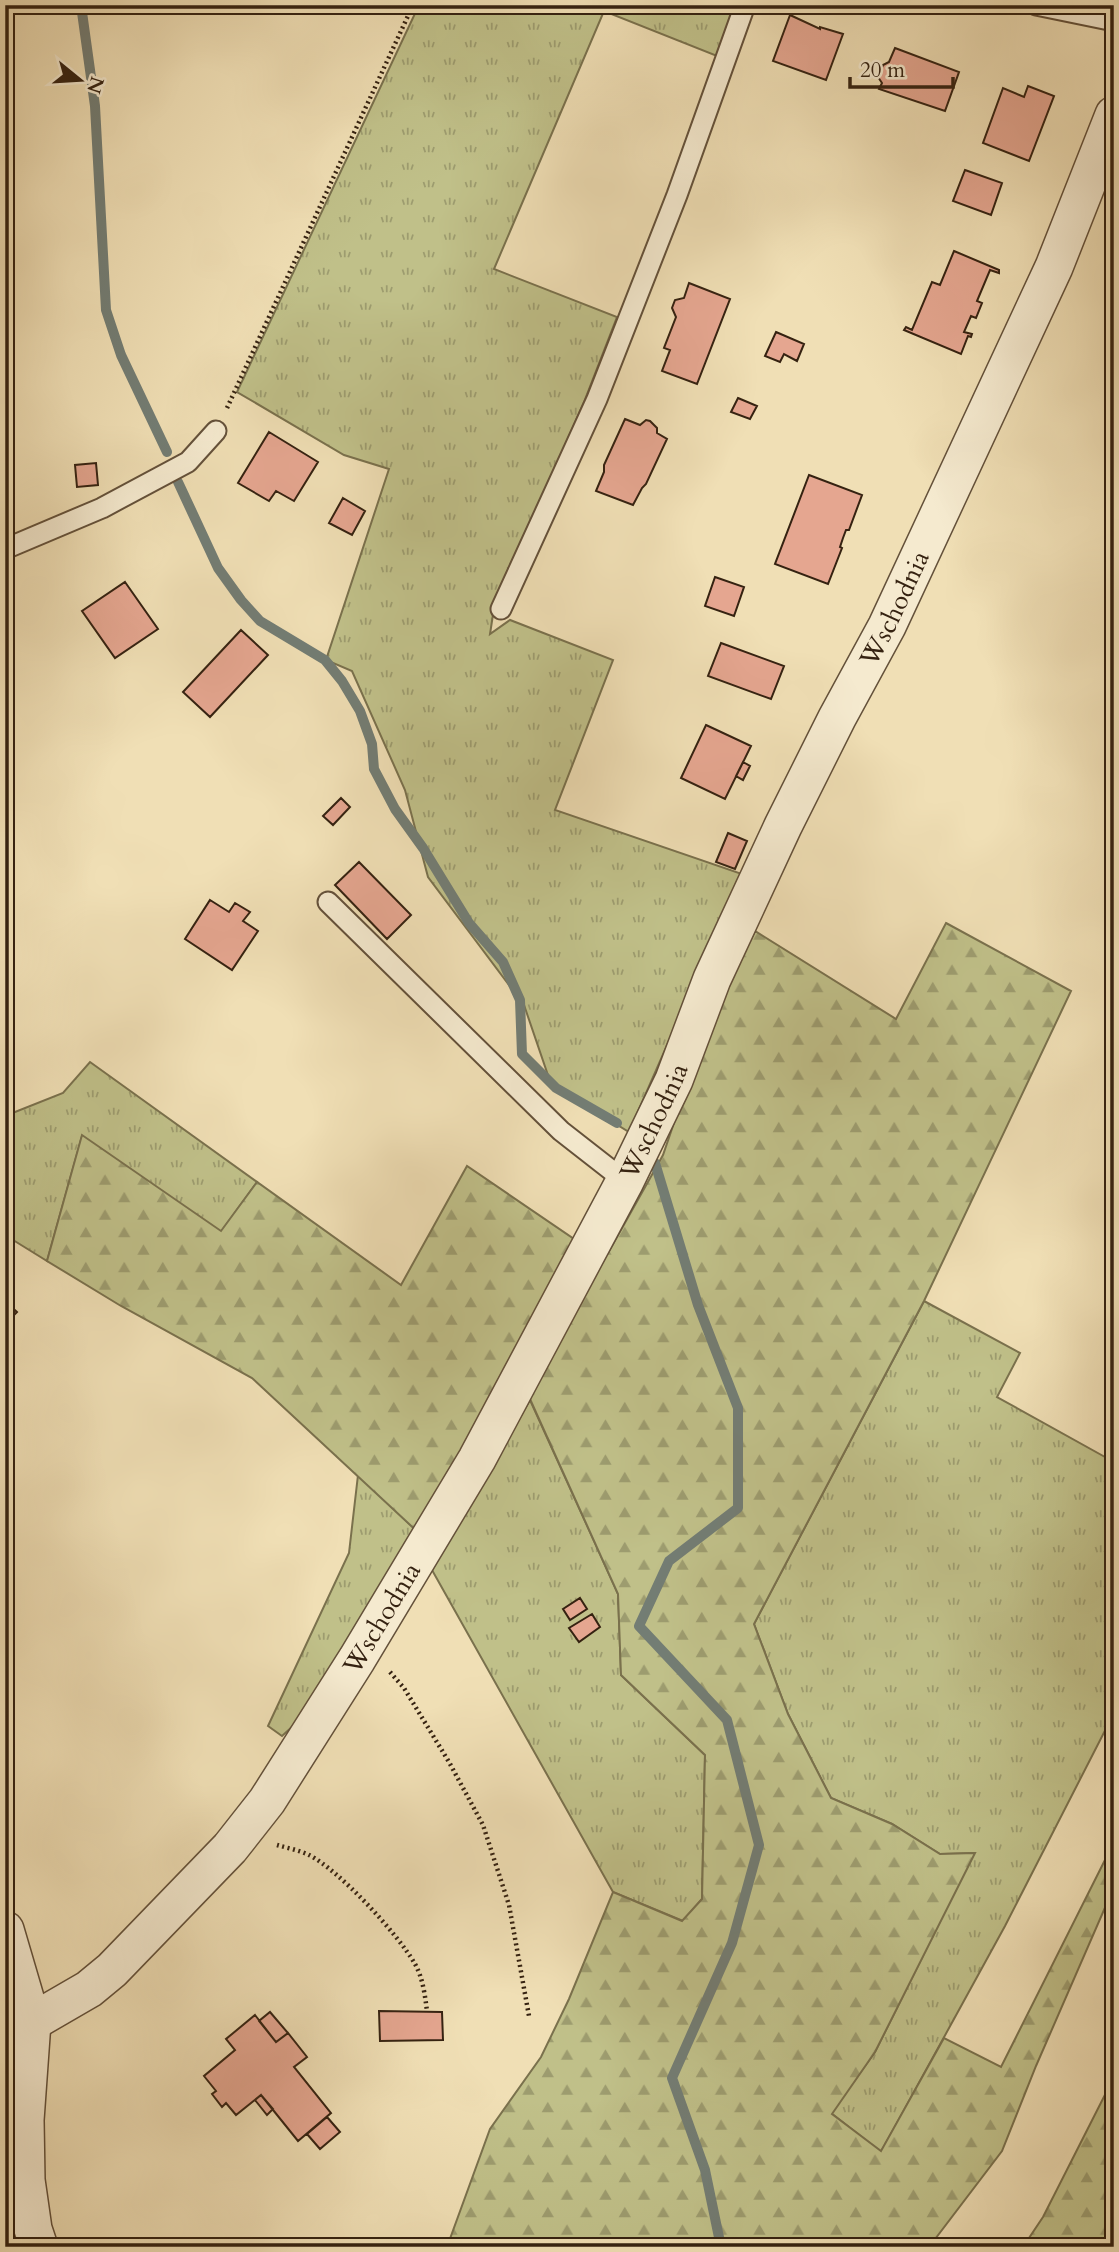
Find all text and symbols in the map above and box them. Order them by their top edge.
north arrow [46,46,116,116]
scale bar [850,46,953,90]
text: 20 m [860,56,905,85]
text: N [80,73,110,97]
street label: Wschodnia [850,545,937,673]
street label: Wschodnia [611,1058,696,1186]
street label: Wschodnia [334,1556,429,1682]

